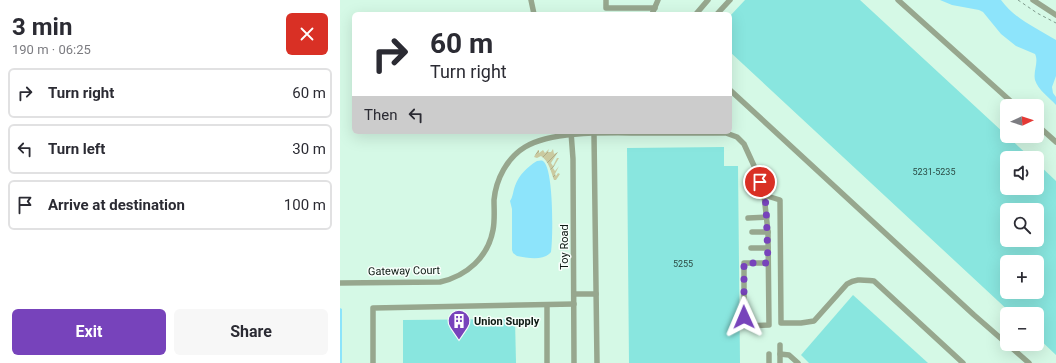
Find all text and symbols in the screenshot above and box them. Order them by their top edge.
text: 3 min [12,13,72,41]
button: close [286,13,328,55]
text: 60 m [430,27,493,60]
icon: right [364,28,416,80]
text: 190 m · 06:25 [12,42,91,57]
text: Turn right [430,61,507,82]
icon: right [14,82,36,104]
text: Turn right [48,84,114,102]
text: 60 m [292,84,326,102]
north arrow [1000,99,1044,143]
map controls [1000,99,1044,351]
icon: left [405,104,427,126]
text: Then [364,106,397,124]
icon: left [14,138,36,160]
text: Turn left [48,140,105,158]
text: 30 m [292,140,326,158]
button: sound [1000,151,1044,195]
pin [743,165,777,199]
house number: 5231-5235 [913,167,955,177]
icon: arrive [749,171,771,193]
icon: arrive [14,194,36,216]
text: Arrive at destination [48,196,185,214]
text: 100 m [284,196,326,214]
button: search [1000,203,1044,247]
street label: Toy Road [558,224,571,270]
button: + [1000,255,1044,299]
house number: 5255 [673,259,693,269]
street label: Gateway Court [368,264,441,278]
position arrow [723,296,765,338]
button: − [1000,307,1044,351]
building icon: Union Supply [446,308,472,341]
button: Exit [12,309,166,355]
button: Share [174,309,328,355]
place label: Union Supply [474,315,540,328]

